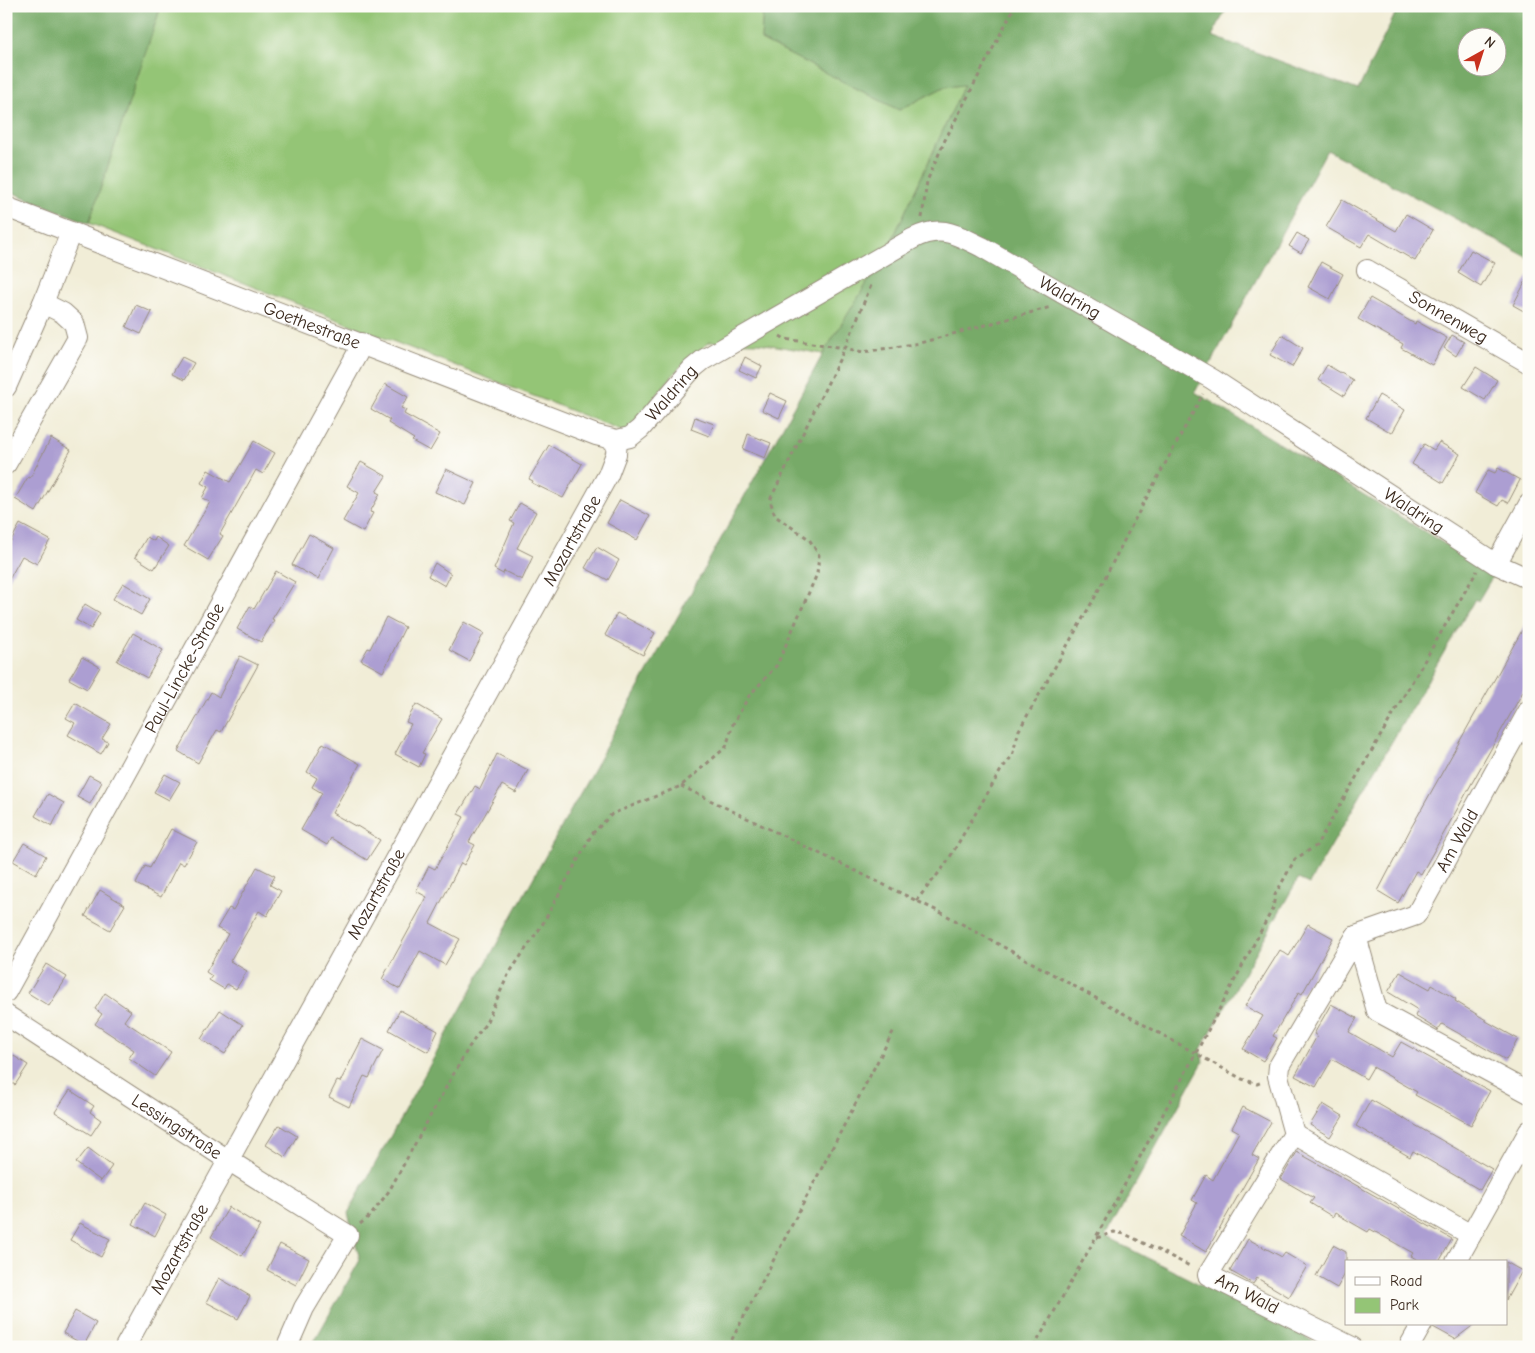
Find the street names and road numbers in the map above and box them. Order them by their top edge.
street label: Waldring [1035,271,1105,323]
street label: Sonnenweg [1405,286,1492,348]
street label: Goethestraße [260,297,364,354]
street label: Waldring [641,360,701,425]
street label: Waldring [1380,483,1448,538]
street label: Mozartstraße [538,491,605,589]
street label: Paul-Lincke-Straße [140,599,229,736]
street label: Am Wald [1431,805,1483,876]
street label: Mozartstraße [342,845,409,943]
street label: Lessingstraße [128,1089,226,1164]
street label: Mozartstraße [146,1200,213,1298]
street label: Am Wald [1212,1269,1282,1319]

